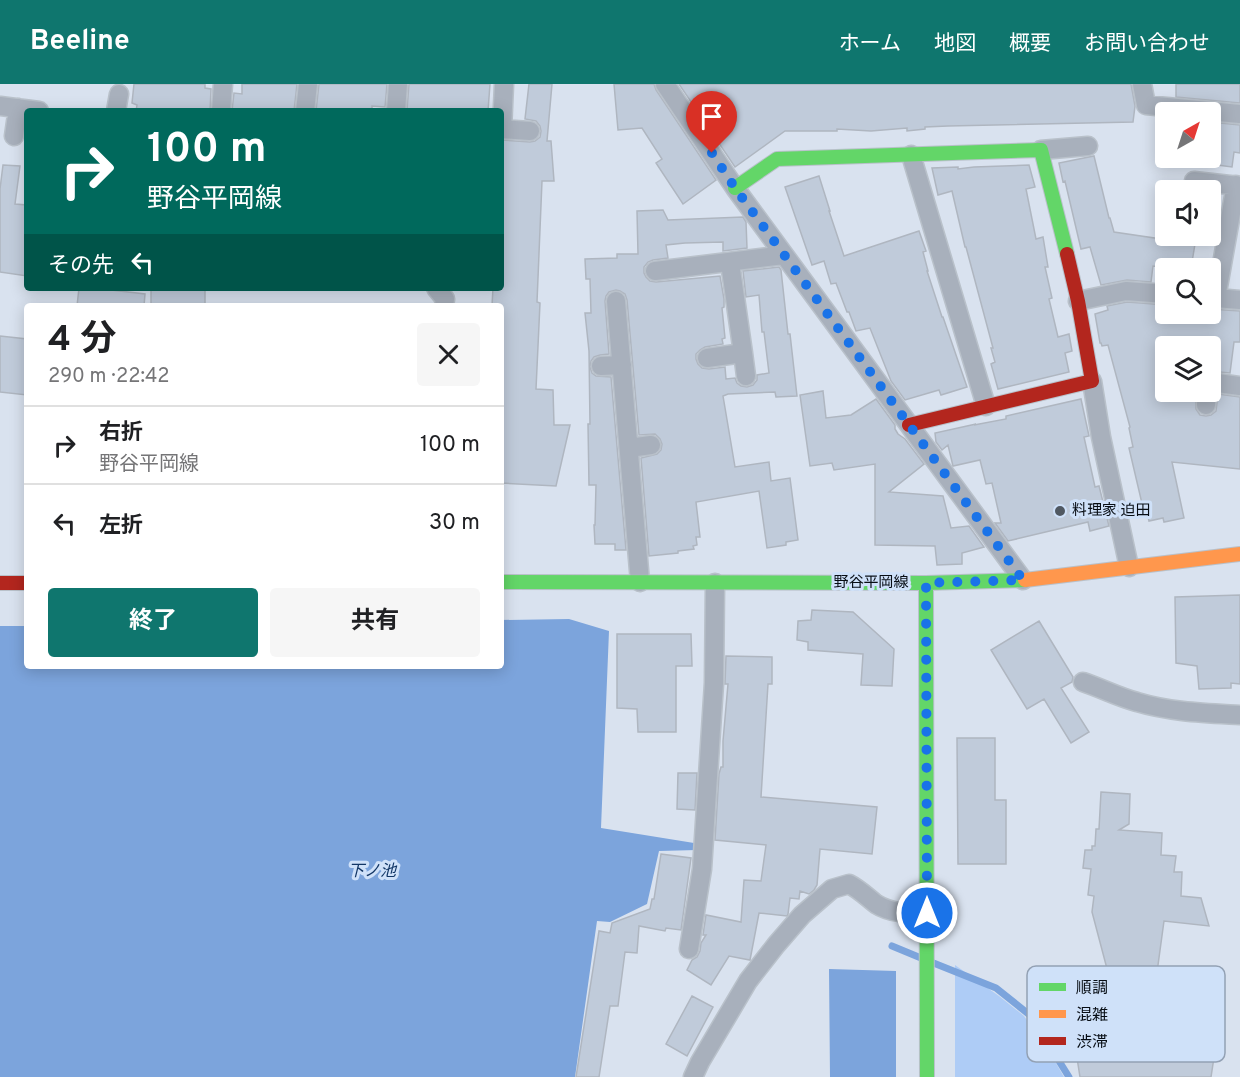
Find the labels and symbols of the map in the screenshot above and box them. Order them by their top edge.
pin [686,91,737,153]
north arrow [1155,102,1221,168]
place label: 料理家 迫田 [1072,501,1151,521]
marker: 料理家 迫田 [1053,504,1067,518]
street label: 野谷平岡線 [833,574,909,593]
water label: 下ノ池 [348,862,398,882]
position arrow [895,881,959,945]
legend [1027,966,1225,1062]
text: 順調 [1076,979,1108,999]
text: 混雑 [1076,1006,1108,1026]
text: 渋滞 [1076,1033,1108,1053]

